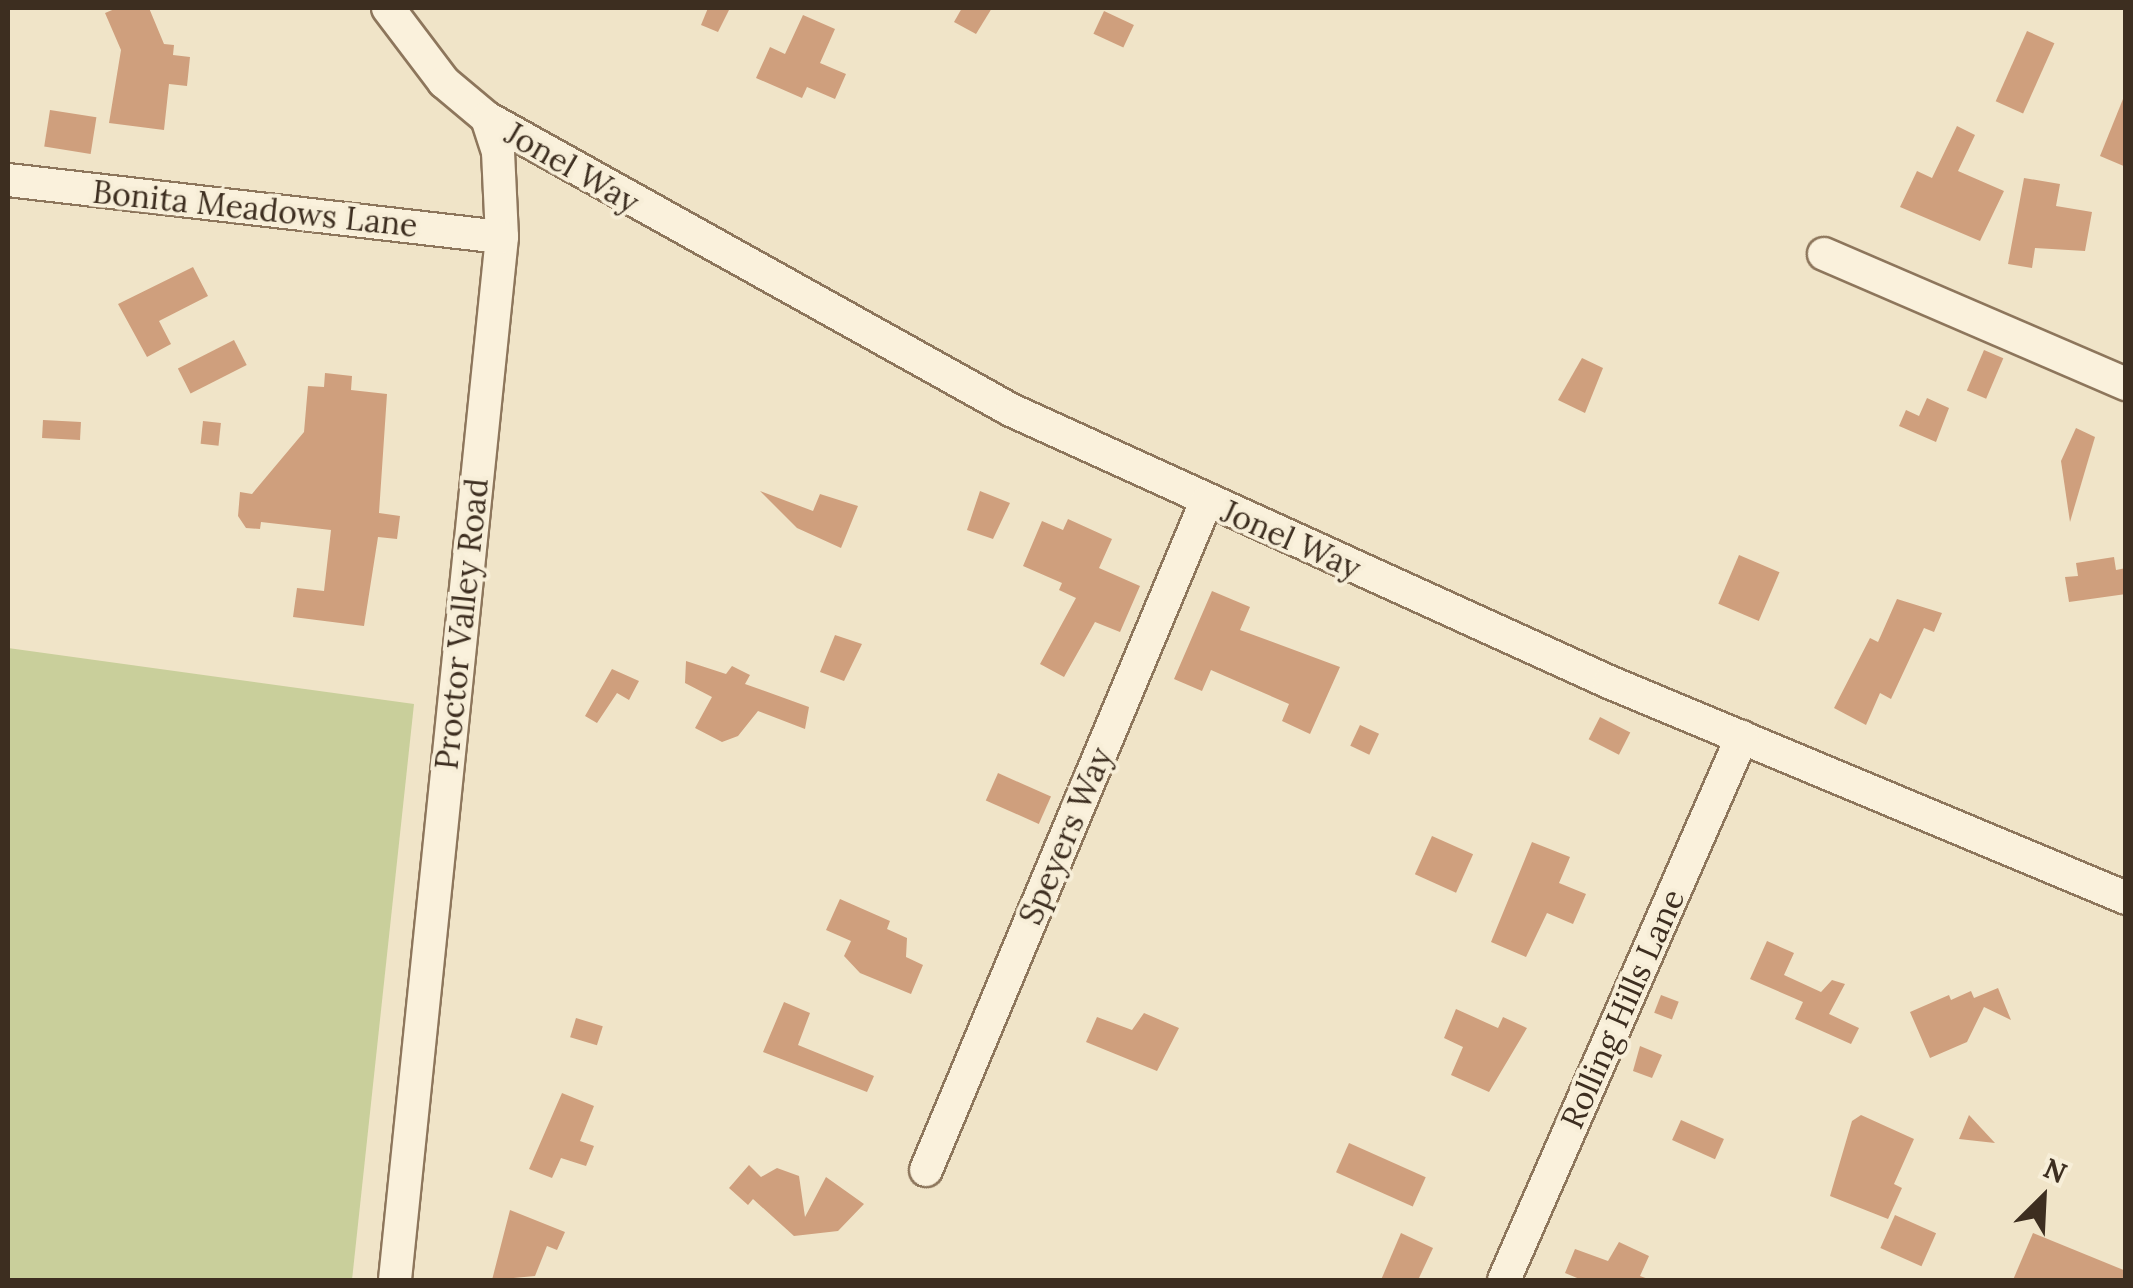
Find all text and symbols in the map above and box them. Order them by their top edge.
street label: Jonel Way [498,114,646,222]
street label: Bonita Meadows Lane [91,173,419,245]
street label: Proctor Valley Road [428,476,496,772]
street label: Jonel Way [1216,492,1366,588]
street label: Speyers Way [1011,742,1121,930]
street label: Rolling Hills Lane [1553,884,1693,1134]
north arrow [1993,1148,2093,1248]
text: N [2038,1150,2072,1191]

